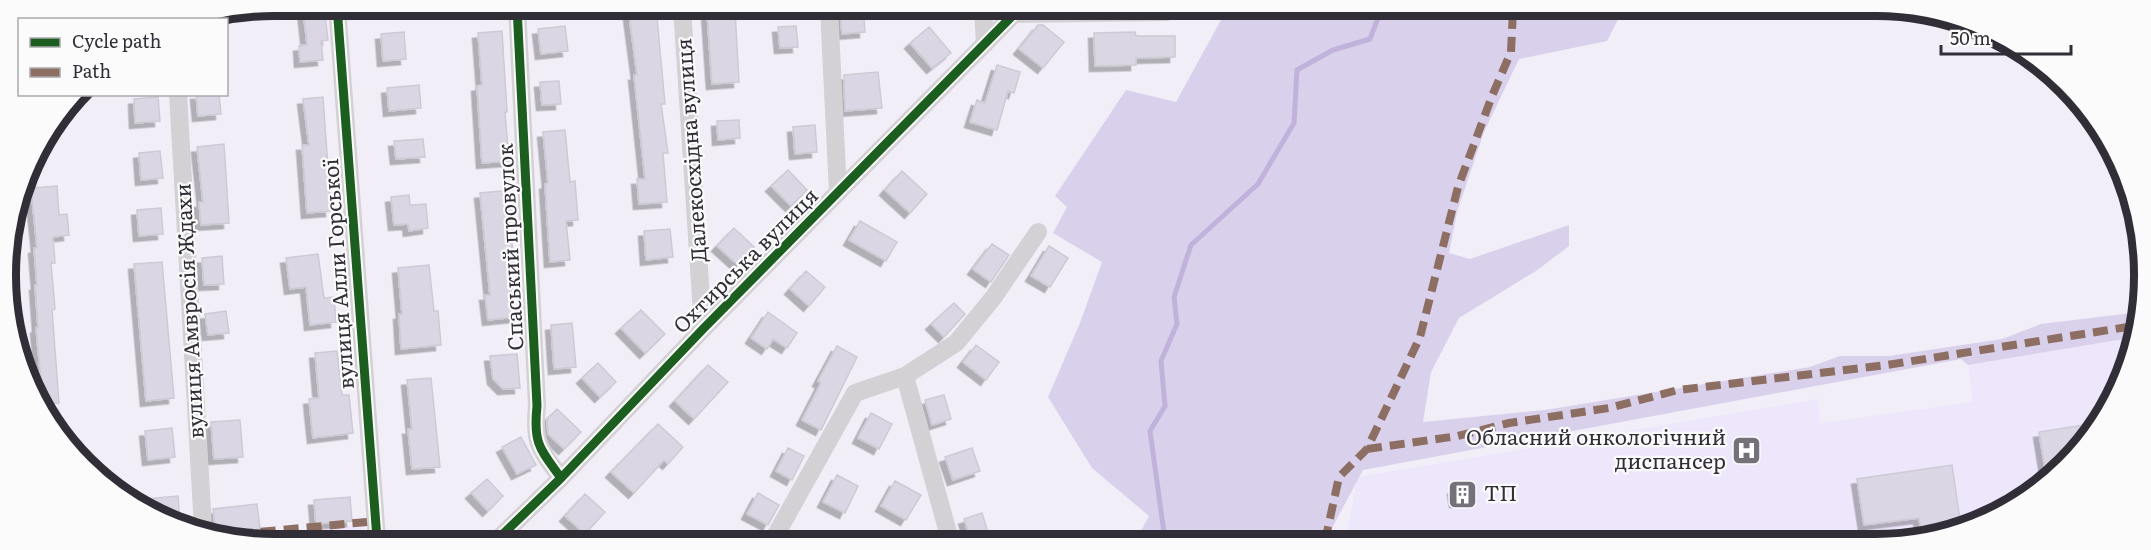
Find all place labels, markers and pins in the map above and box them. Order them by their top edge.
place label: Обласний онкологічний диспансер [1466,420,1726,475]
hospital icon: Обласний онкологічний диспансер [1731,434,1763,466]
place label: ТП [1484,476,1517,507]
building icon: ТП [1447,478,1479,510]

